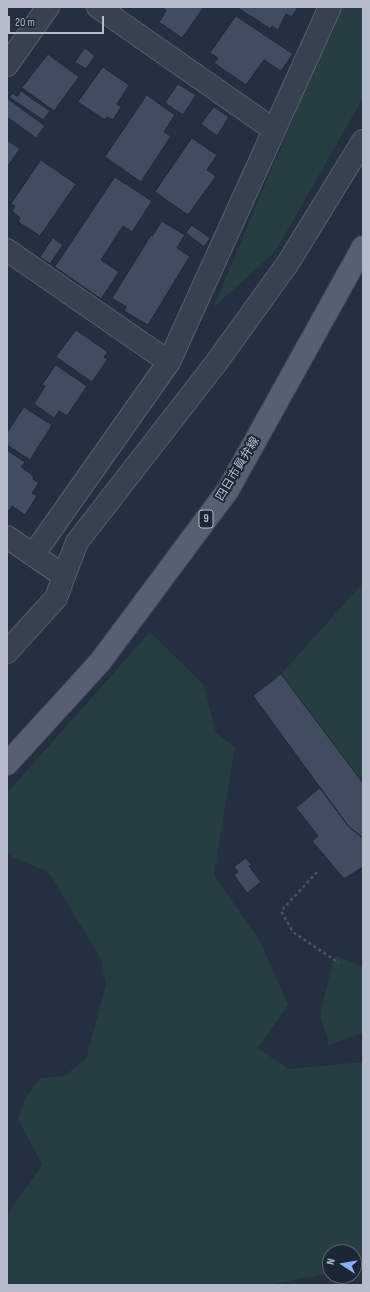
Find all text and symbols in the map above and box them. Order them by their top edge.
scale bar [10,8,106,34]
text: 20 m [15,15,35,30]
street label: 四日市員弁線 [213,434,263,504]
road number: 9 [199,510,213,528]
north arrow [322,1244,362,1284]
text: N [324,1257,338,1266]

